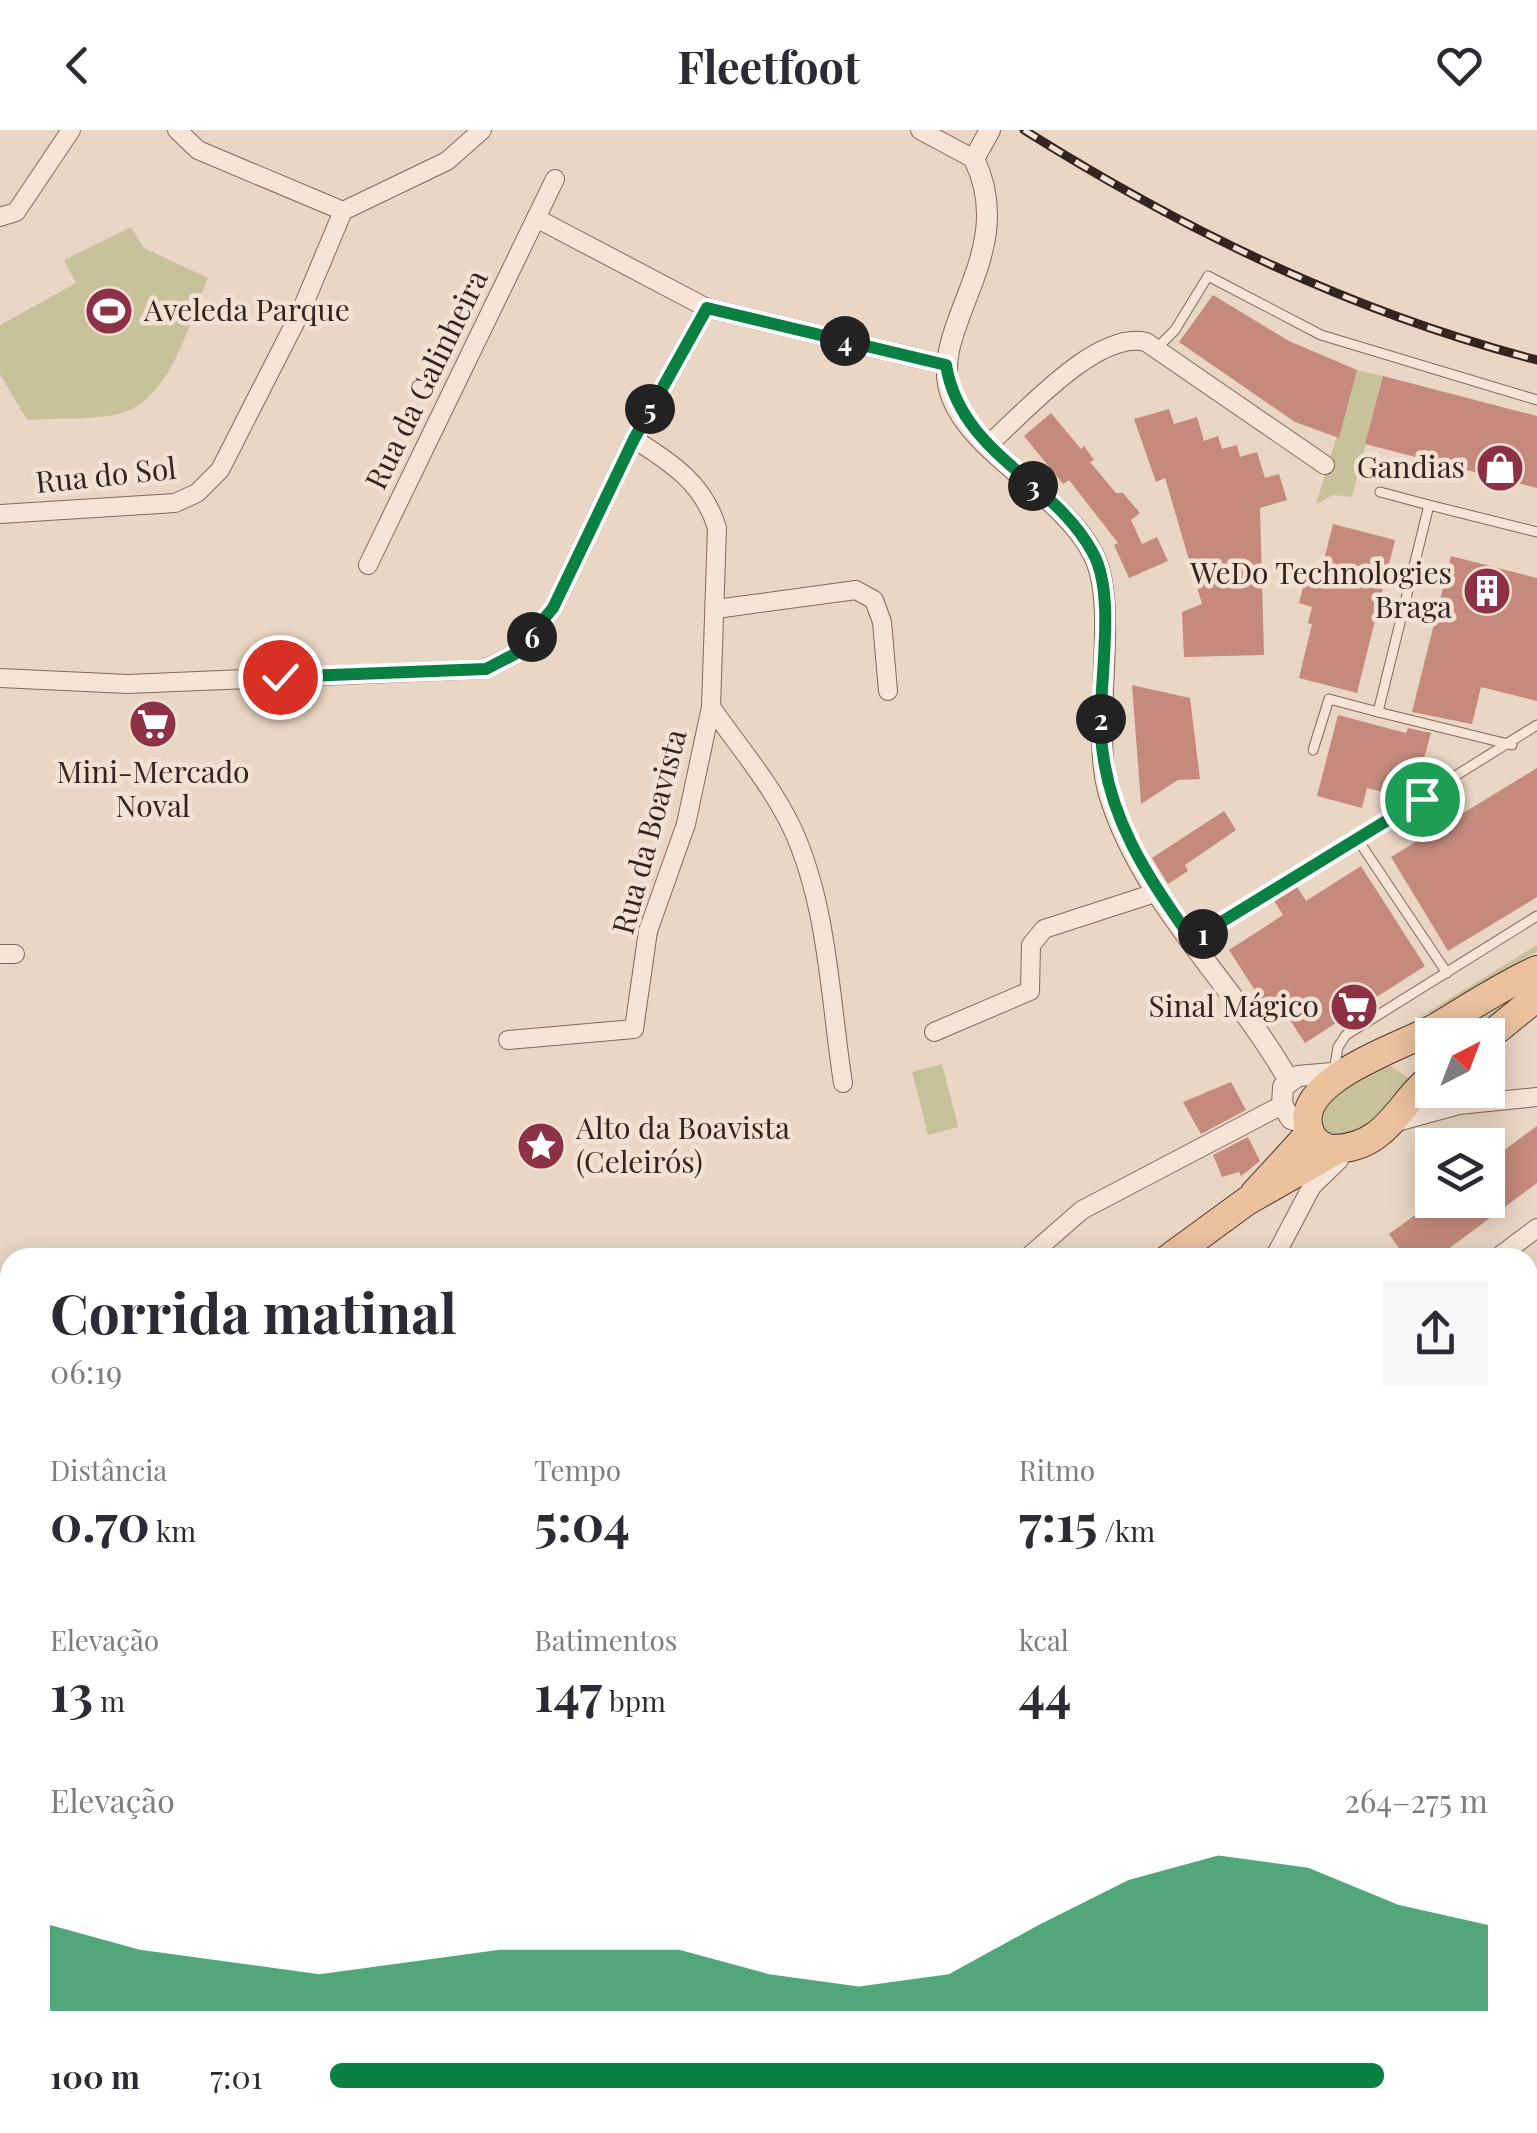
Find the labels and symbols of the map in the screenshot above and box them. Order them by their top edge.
street label: Rua da Galinheira [355,263,496,496]
sports icon: Aveleda Parque [83,285,135,337]
place label: Aveleda Parque [143,289,350,329]
pin: 4 [820,316,870,366]
pin: 5 [625,384,675,434]
shop icon: Gandias [1474,442,1526,494]
place label: Gandias [1357,446,1465,486]
street label: Rua do Sol [33,447,178,501]
pin: 3 [1008,461,1058,511]
place label: WeDo Technologies Braga [1189,552,1452,626]
building icon: WeDo Technologies Braga [1461,565,1513,617]
pin: 6 [507,612,557,662]
pin [238,635,323,720]
pin: 2 [1076,694,1126,744]
supermarket icon: Mini-Mercado Noval [127,698,179,750]
street label: Rua da Boavista [601,724,695,938]
place label: Mini-Mercado Noval [56,751,250,825]
pin [1380,757,1465,842]
pin: 1 [1178,909,1228,959]
supermarket icon: Sinal Mágico [1328,981,1380,1033]
place label: Sinal Mágico [1149,985,1319,1025]
north arrow [1415,1018,1505,1108]
place label: Alto da Boavista (Celeirós) [575,1107,790,1181]
place icon: Alto da Boavista (Celeirós) [515,1120,567,1172]

